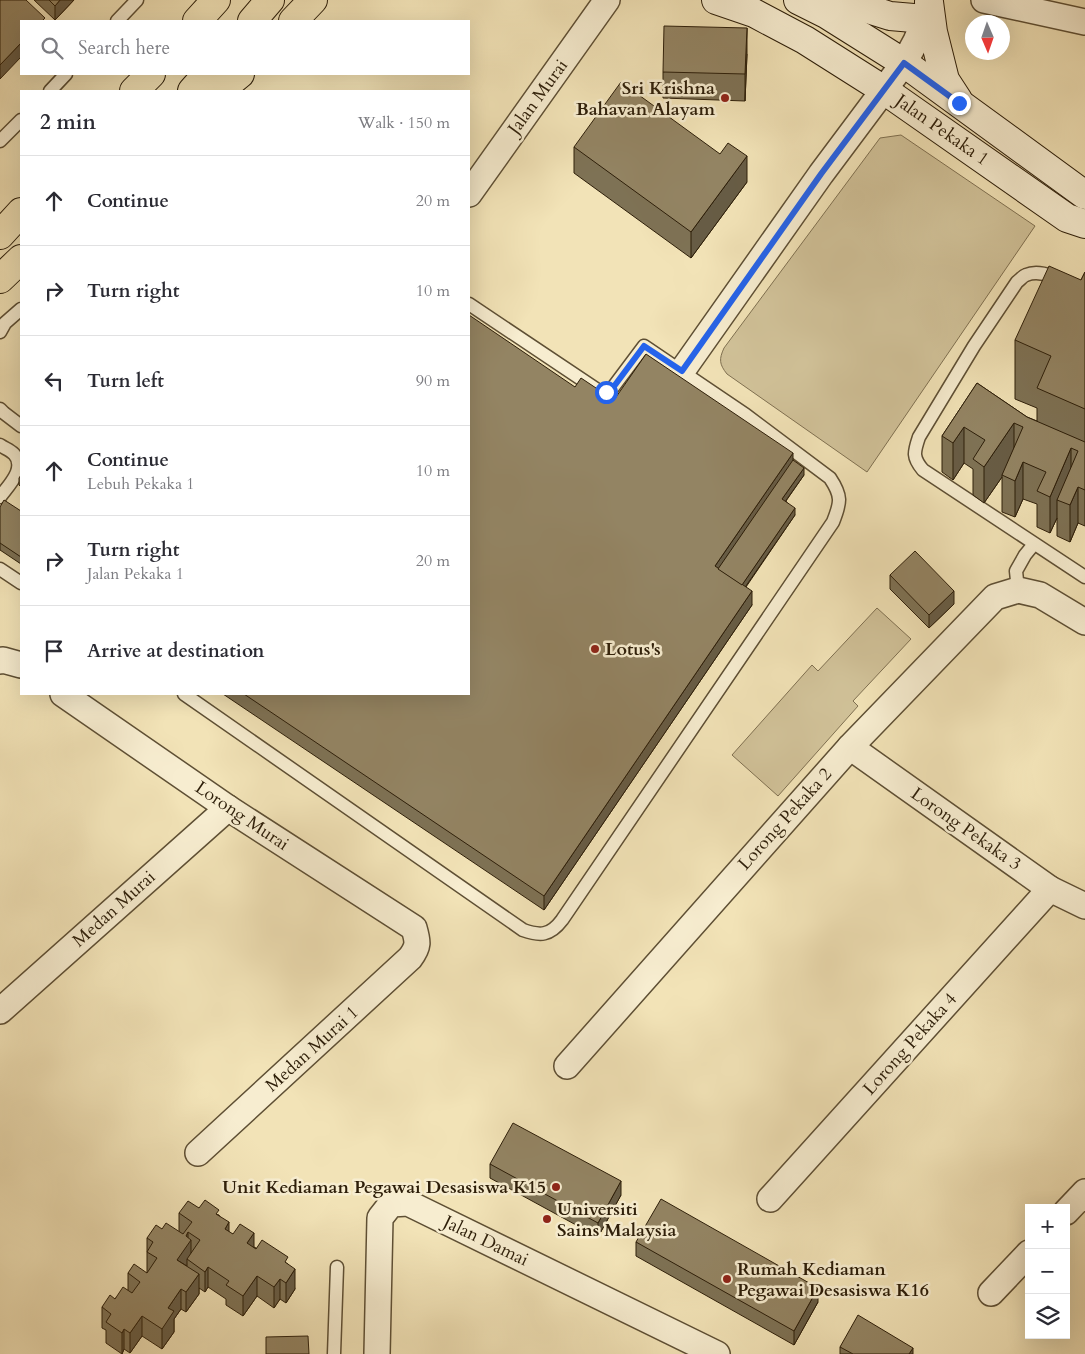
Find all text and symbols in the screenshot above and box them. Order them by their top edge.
north arrow [965,15,1010,60]
search box [20,20,470,75]
icon: search [38,34,66,62]
text: Search here [78,35,170,61]
street label: Jalan Murai [500,54,574,142]
place label: Sri Krishna Bahavan Alayam [576,76,715,122]
street label: Jalan Pekaka 1 [888,87,994,171]
marker: Sri Krishna Bahavan Alayam [719,92,731,104]
route end [948,92,971,115]
text: 2 min [40,108,96,137]
text: Walk · 150 m [358,112,450,134]
icon: ahead [40,187,68,215]
text: Continue [87,188,169,214]
text: 20 m [416,190,450,212]
icon: right [40,277,68,305]
text: Turn right [87,278,179,304]
text: 10 m [416,280,450,302]
icon: left [40,367,68,395]
text: Turn left [87,368,164,394]
text: 90 m [416,370,450,392]
route start [595,381,618,404]
text: Continue [87,447,169,473]
icon: ahead [40,457,68,485]
text: 10 m [416,460,450,482]
text: Lebuh Pekaka 1 [87,473,195,495]
text: Turn right [87,537,179,563]
icon: right [40,547,68,575]
text: 20 m [416,550,450,572]
text: Jalan Pekaka 1 [87,563,184,585]
icon: arrive [40,637,68,665]
place label: Lotus's [605,637,661,662]
text: Arrive at destination [87,638,264,664]
marker: Lotus's [589,643,601,655]
street label: Lorong Pekaka 2 [732,762,838,876]
street label: Lorong Murai [190,775,294,857]
street label: Lorong Pekaka 3 [906,782,1026,876]
street label: Medan Murai [67,865,161,953]
street label: Lorong Pekaka 4 [857,987,963,1101]
street label: Medan Murai 1 [260,1000,364,1098]
place label: Unit Kediaman Pegawai Desasiswa K15 [222,1175,546,1200]
marker: Unit Kediaman Pegawai Desasiswa K15 [550,1181,562,1193]
place label: Universiti Sains Malaysia [557,1197,677,1243]
map controls [1025,1204,1070,1339]
button: + [1025,1204,1070,1249]
street label: Jalan Damai [437,1208,533,1272]
marker: Universiti Sains Malaysia [541,1213,553,1225]
button: − [1025,1249,1070,1294]
place label: Rumah Kediaman Pegawai Desasiswa K16 [737,1257,929,1303]
marker: Rumah Kediaman Pegawai Desasiswa K16 [721,1273,733,1285]
button: layers [1025,1294,1070,1339]

